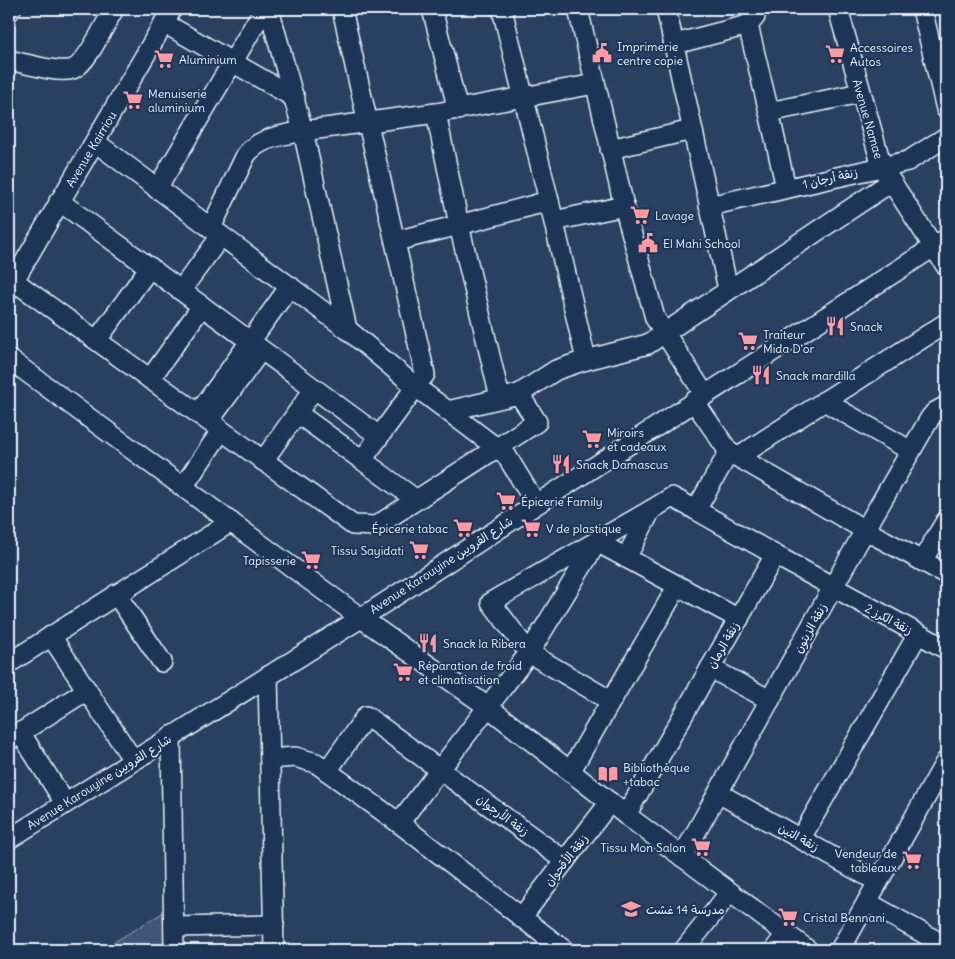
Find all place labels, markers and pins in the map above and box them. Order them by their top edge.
place label: Imprimerie centre copie [617,39,683,68]
place label: Accessoires Autos [850,40,913,69]
public building icon: Imprimerie centre copie [591,42,613,64]
supermarket icon: Accessoires Autos [824,43,846,65]
supermarket icon: Aluminium [153,48,175,70]
place label: Aluminium [179,52,237,67]
place label: Menuiserie aluminium [148,86,207,115]
supermarket icon: Menuiserie aluminium [122,89,144,111]
supermarket icon: Lavage [629,204,651,226]
place label: Lavage [655,208,694,223]
public building icon: El Mahi School [637,232,659,254]
place label: El Mahi School [663,236,740,251]
restaurant icon: Snack [824,315,846,337]
place label: Snack [850,319,883,334]
place label: Traiteur Mida D'or [763,327,814,356]
supermarket icon: Traiteur Mida D'or [737,330,759,352]
restaurant icon: Snack mardilla [750,364,772,386]
place label: Snack mardilla [776,368,856,383]
place label: Miroirs et cadeaux [607,425,666,454]
supermarket icon: Miroirs et cadeaux [581,428,603,450]
restaurant icon: Snack Damascus [550,453,572,475]
place label: Snack Damascus [576,457,668,472]
supermarket icon: Épicerie Family [495,490,517,512]
place label: Épicerie Family [521,494,603,509]
supermarket icon: Épicerie tabac [452,517,474,539]
supermarket icon: V de plastique [520,517,542,539]
place label: Épicerie tabac [372,521,448,536]
place label: V de plastique [546,521,621,536]
supermarket icon: Tissu Sayidati [408,539,430,561]
place label: Tissu Sayidati [331,543,404,558]
supermarket icon: Tapisserie [300,549,322,571]
place label: Tapisserie [243,553,296,568]
restaurant icon: Snack la Ribera [417,632,439,654]
place label: Snack la Ribera [443,636,526,651]
place label: Réparation de froid et climatisation [418,658,522,687]
supermarket icon: Réparation de froid et climatisation [392,661,414,683]
place label: Bibliothèque +tabac [623,760,690,789]
library icon: Bibliothèque +tabac [597,763,619,785]
supermarket icon: Tissu Mon Salon [690,836,712,858]
place label: Tissu Mon Salon [600,840,686,855]
place label: Vendeur de tableaux [835,846,897,875]
supermarket icon: Vendeur de tableaux [901,849,923,871]
school or university icon: مدرسة 14 غشت [620,898,642,920]
place label: مدرسة 14 غشت [646,902,725,917]
supermarket icon: Cristal Bennani [777,906,799,928]
place label: Cristal Bennani [803,910,885,925]

